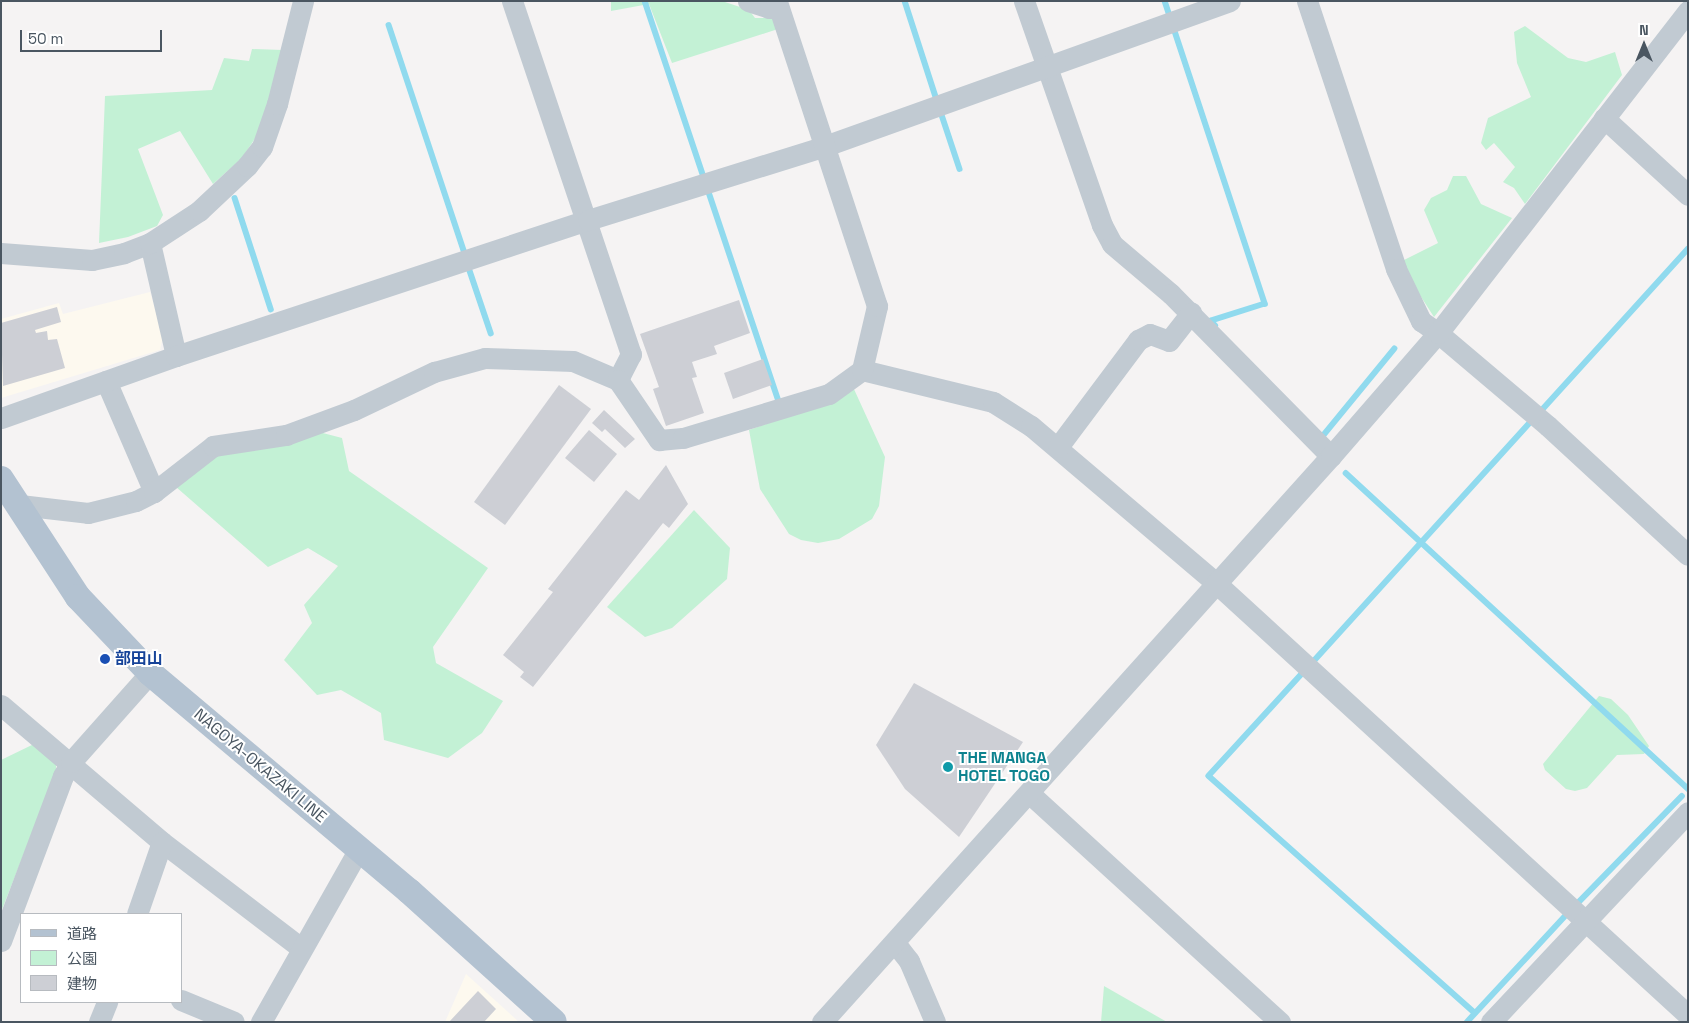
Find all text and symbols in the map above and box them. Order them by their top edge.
scale bar [22,20,165,52]
north arrow [1619,20,1669,70]
text: N [1639,21,1649,39]
text: 50 m [28,29,63,48]
place label: 部田山 [115,649,163,669]
marker: 部田山 [99,653,111,665]
street label: NAGOYA-OKAZAKI LINE [190,705,330,827]
place label: THE MANGA HOTEL TOGO [958,748,1051,786]
marker: THE MANGA HOTEL TOGO [942,761,954,773]
legend [20,913,182,1003]
text: 道路 [67,924,97,943]
text: 公園 [67,949,97,968]
text: 建物 [67,974,97,993]

